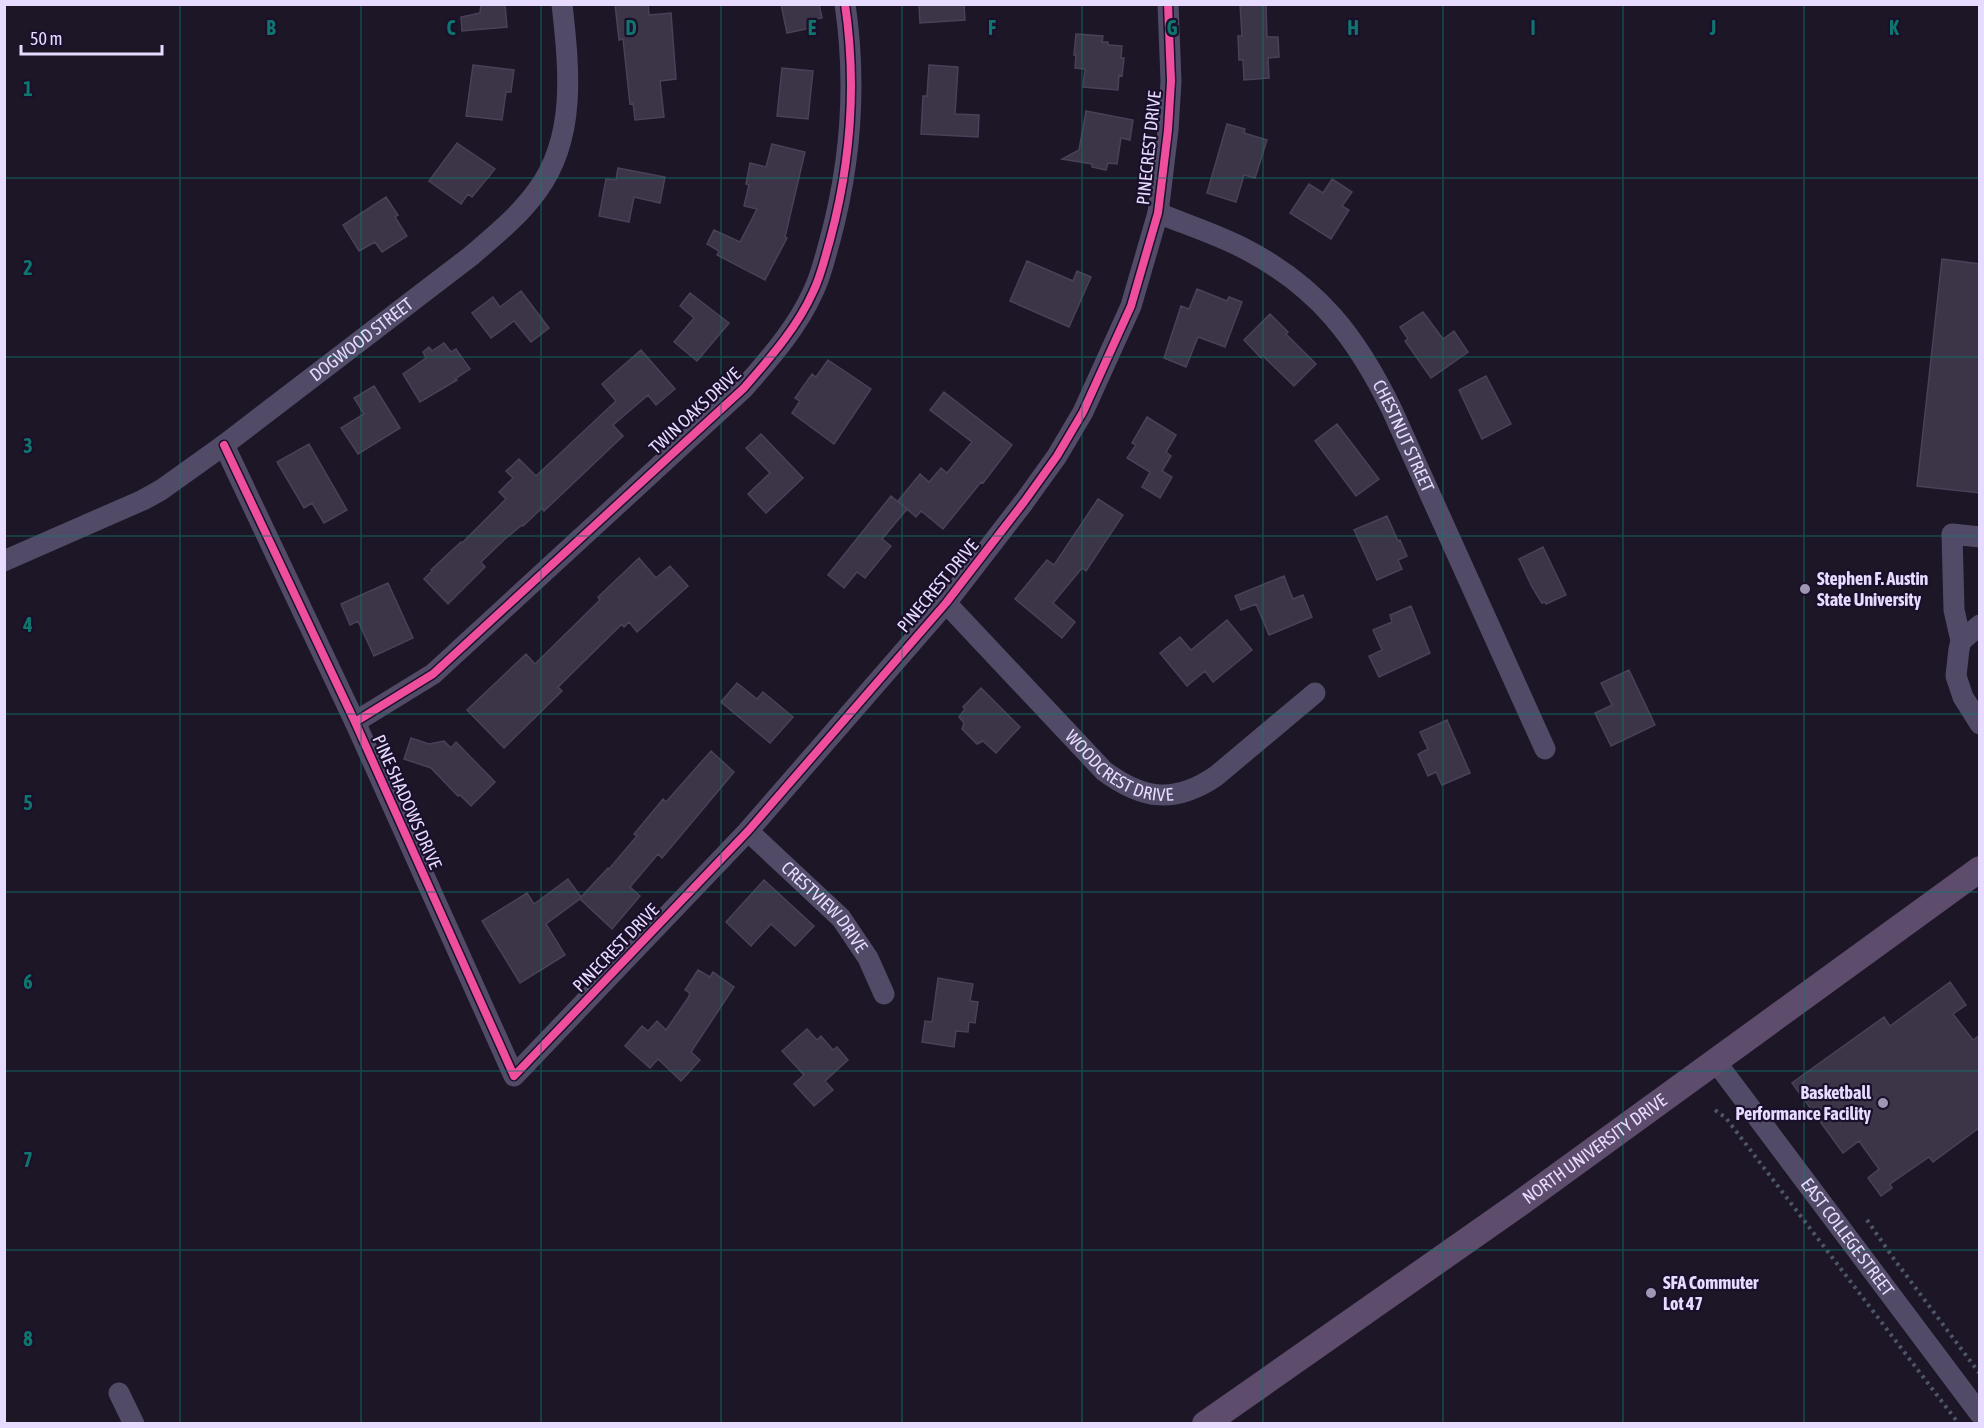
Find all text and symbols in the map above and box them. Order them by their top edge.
text: B [266,16,276,39]
text: C [447,16,456,39]
text: D [625,16,637,39]
text: E [808,16,817,39]
text: F [988,16,996,39]
text: G [1167,16,1178,39]
text: H [1347,16,1359,39]
text: I [1530,16,1536,39]
text: J [1709,16,1716,39]
text: K [1889,16,1899,39]
scale bar [21,18,162,56]
text: 50 m [30,28,62,49]
text: 1 [23,77,33,100]
street label: PINECREST DRIVE [1132,90,1165,206]
text: 2 [23,256,33,279]
street label: DOGWOOD STREET [305,293,417,385]
street label: TWIN OAKS DRIVE [645,363,745,458]
street label: CHESTNUT STREET [1368,376,1439,495]
text: 3 [23,434,33,457]
street label: PINECREST DRIVE [893,535,983,636]
place label: Stephen F. Austin State University [1817,568,1929,610]
marker: Stephen F. Austin State University [1798,582,1812,596]
text: 4 [22,613,33,636]
street label: WOODCREST DRIVE [1061,726,1174,805]
street label: PINE SHADOWS DRIVE [368,731,447,872]
text: 5 [23,791,33,814]
street label: CRESTVIEW DRIVE [777,857,872,956]
street label: PINECREST DRIVE [568,899,663,996]
text: 6 [23,970,33,993]
place label: Basketball Performance Facility [1735,1082,1872,1124]
street label: NORTH UNIVERSITY DRIVE [1518,1089,1671,1208]
marker: Basketball Performance Facility [1876,1096,1890,1110]
text: 7 [23,1148,33,1171]
street label: EAST COLLEGE STREET [1797,1174,1899,1300]
place label: SFA Commuter Lot 47 [1663,1272,1759,1314]
marker: SFA Commuter Lot 47 [1644,1286,1658,1300]
text: 8 [23,1327,33,1350]

